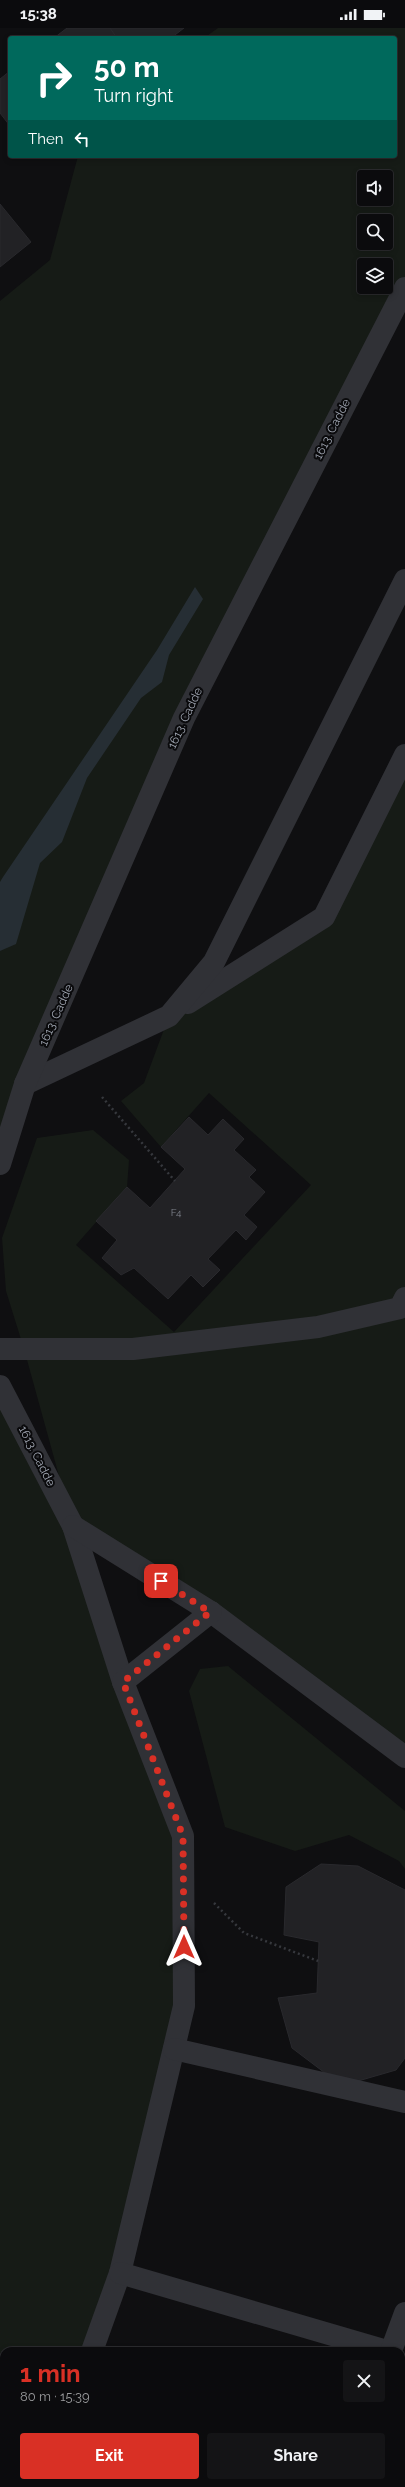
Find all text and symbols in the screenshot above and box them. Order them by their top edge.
text: 15:38 [20,5,57,23]
text: 50 m [94,51,160,84]
icon: right [28,52,80,104]
text: Turn right [94,85,173,106]
icon: left [71,128,93,150]
text: Then [28,130,63,148]
map controls [357,170,393,294]
button: sound [357,170,393,206]
button: search [357,214,393,250]
button: layers [357,258,393,294]
street label: 1613. Cadde [311,396,353,462]
street label: 1613. Cadde [165,685,205,751]
street label: 1613. Cadde [36,982,76,1048]
house number: F4 [171,1207,182,1218]
street label: 1613. Cadde [16,1423,58,1489]
pin [144,1564,178,1598]
icon: arrive [150,1570,172,1592]
position arrow [163,1926,205,1968]
text: 1 min [20,2359,81,2388]
button: close [343,2360,385,2402]
text: 80 m · 15:39 [20,2389,90,2404]
button: Exit [20,2433,199,2479]
button: Share [207,2433,385,2479]

